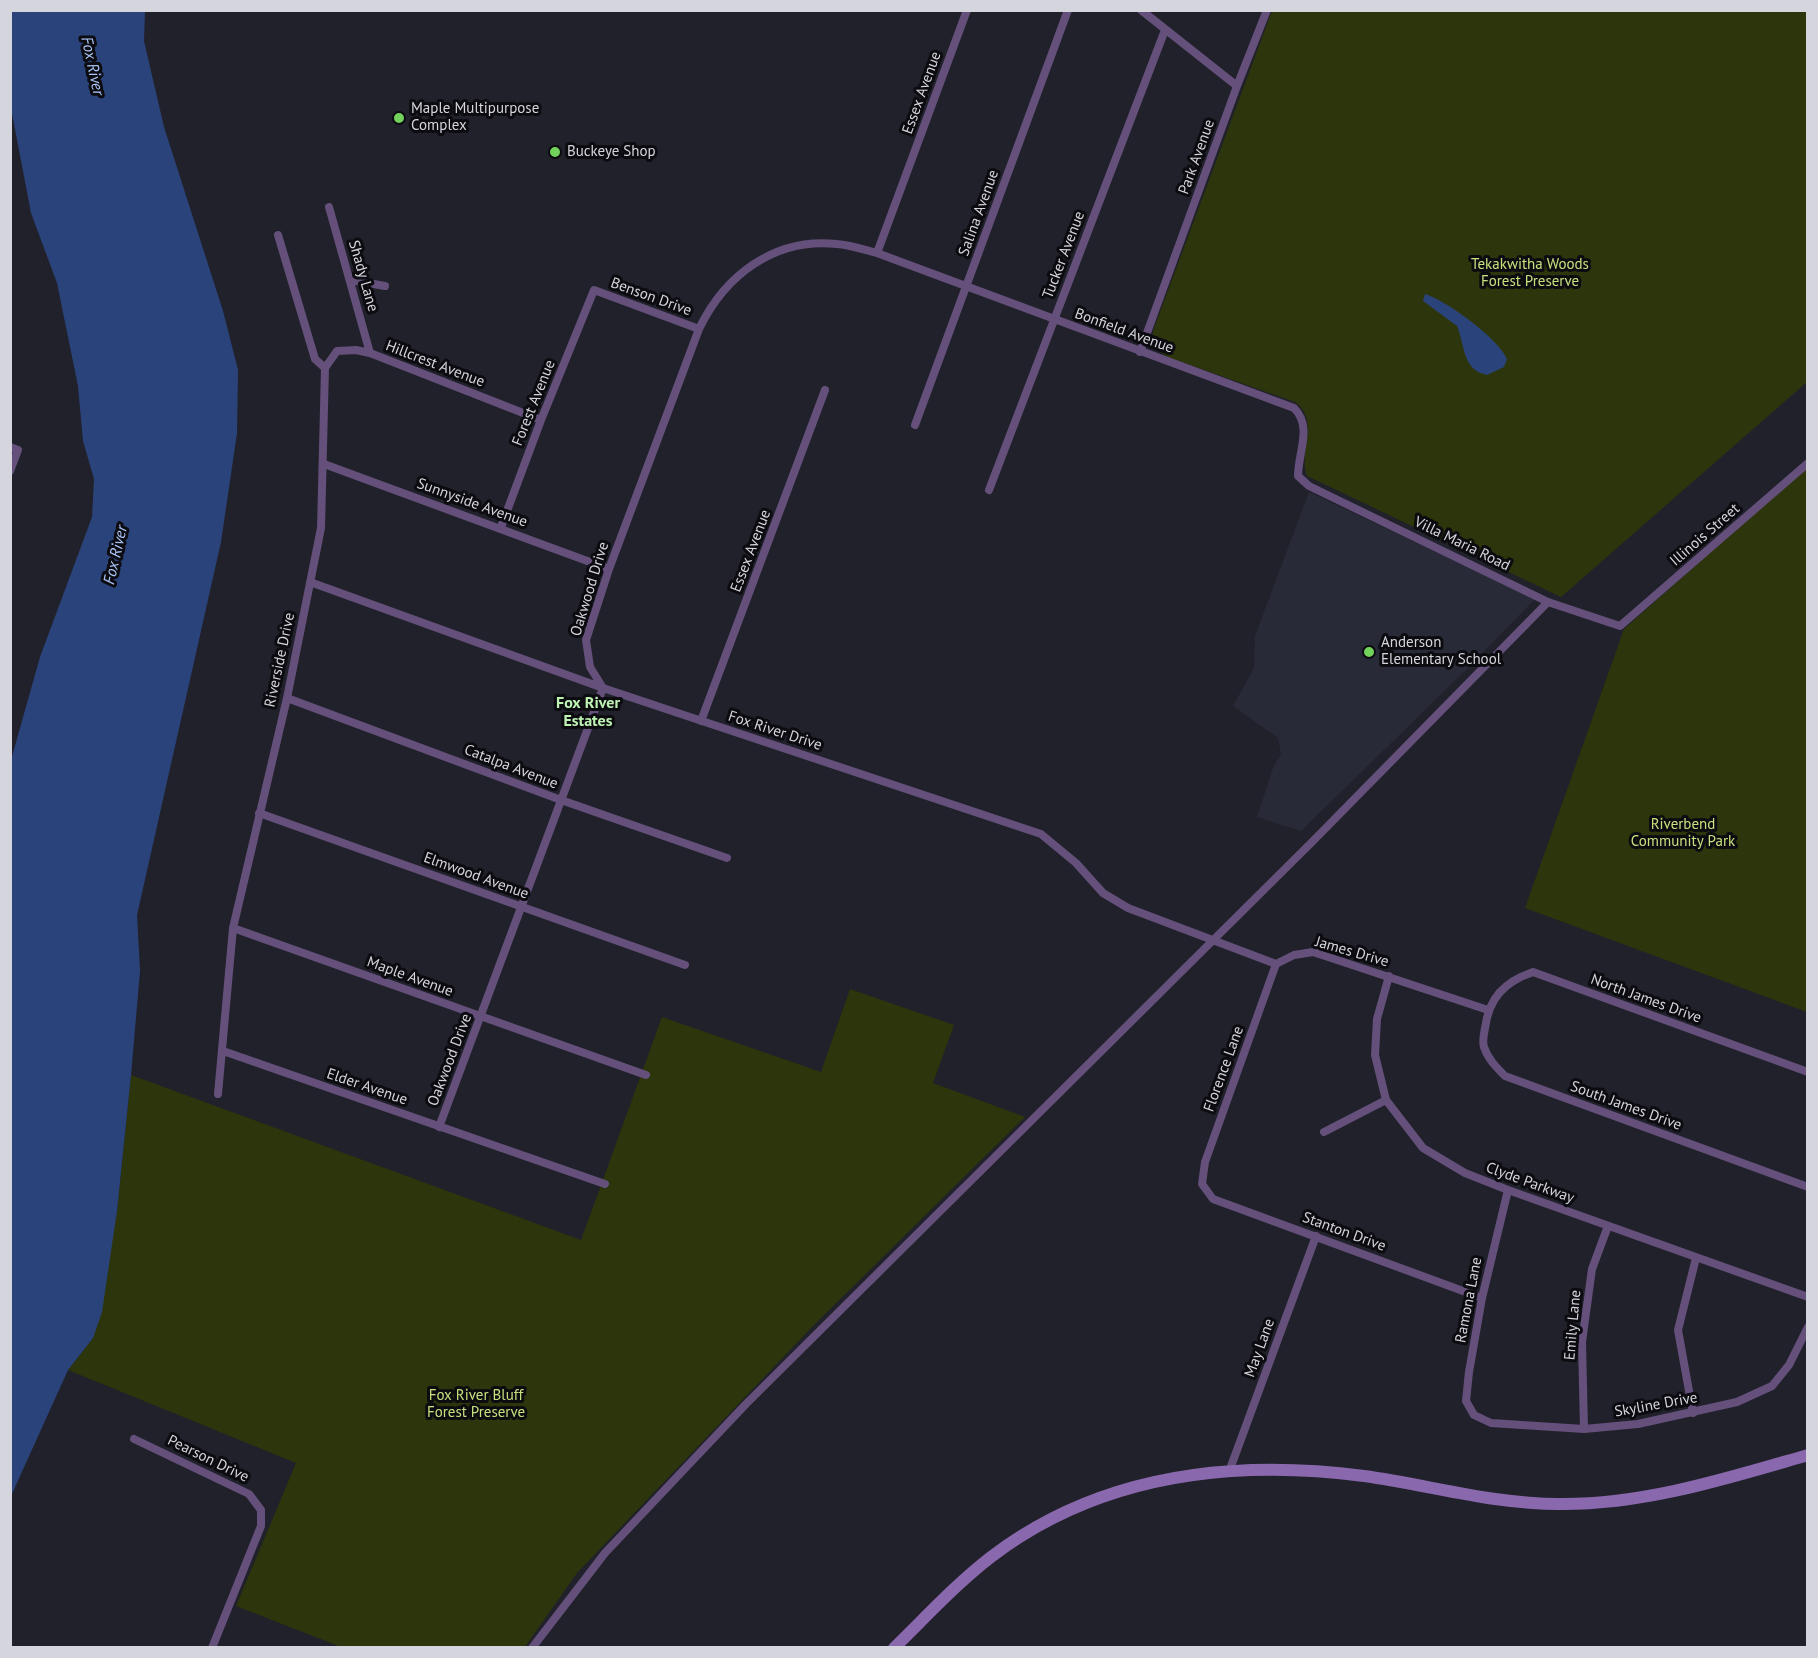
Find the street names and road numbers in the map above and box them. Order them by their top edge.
street label: Essex Avenue [899,49,945,137]
street label: Park Avenue [1175,117,1219,197]
street label: Salina Avenue [955,167,1003,259]
street label: Tucker Avenue [1039,209,1089,301]
street label: Shady Lane [344,238,382,314]
street label: Benson Drive [608,274,694,320]
street label: Bonfield Avenue [1072,305,1176,357]
street label: Hillcrest Avenue [383,337,487,391]
street label: Forest Avenue [509,358,559,448]
street label: Sunnyside Avenue [414,475,530,531]
street label: Illinois Street [1667,500,1743,570]
street label: Essex Avenue [727,507,775,595]
street label: Villa Maria Road [1411,513,1513,575]
street label: Oakwood Drive [567,540,613,638]
street label: Riverside Drive [261,611,299,709]
street label: Fox River Drive [726,707,824,755]
street label: Catalpa Avenue [462,741,560,793]
street label: Elmwood Avenue [421,849,531,903]
street label: James Drive [1313,933,1391,971]
street label: Maple Avenue [365,953,455,1001]
street label: North James Drive [1588,971,1704,1027]
street label: Oakwood Drive [424,1011,476,1109]
street label: Florence Lane [1200,1024,1248,1114]
street label: Elder Avenue [324,1065,410,1109]
street label: South James Drive [1568,1078,1684,1134]
street label: Clyde Parkway [1483,1159,1577,1207]
street label: Stanton Drive [1300,1209,1388,1255]
street label: Ramona Lane [1452,1256,1486,1344]
street label: Emily Lane [1561,1289,1585,1361]
street label: May Lane [1241,1316,1279,1380]
street label: Skyline Drive [1613,1389,1699,1421]
street label: Pearson Drive [164,1432,252,1486]

